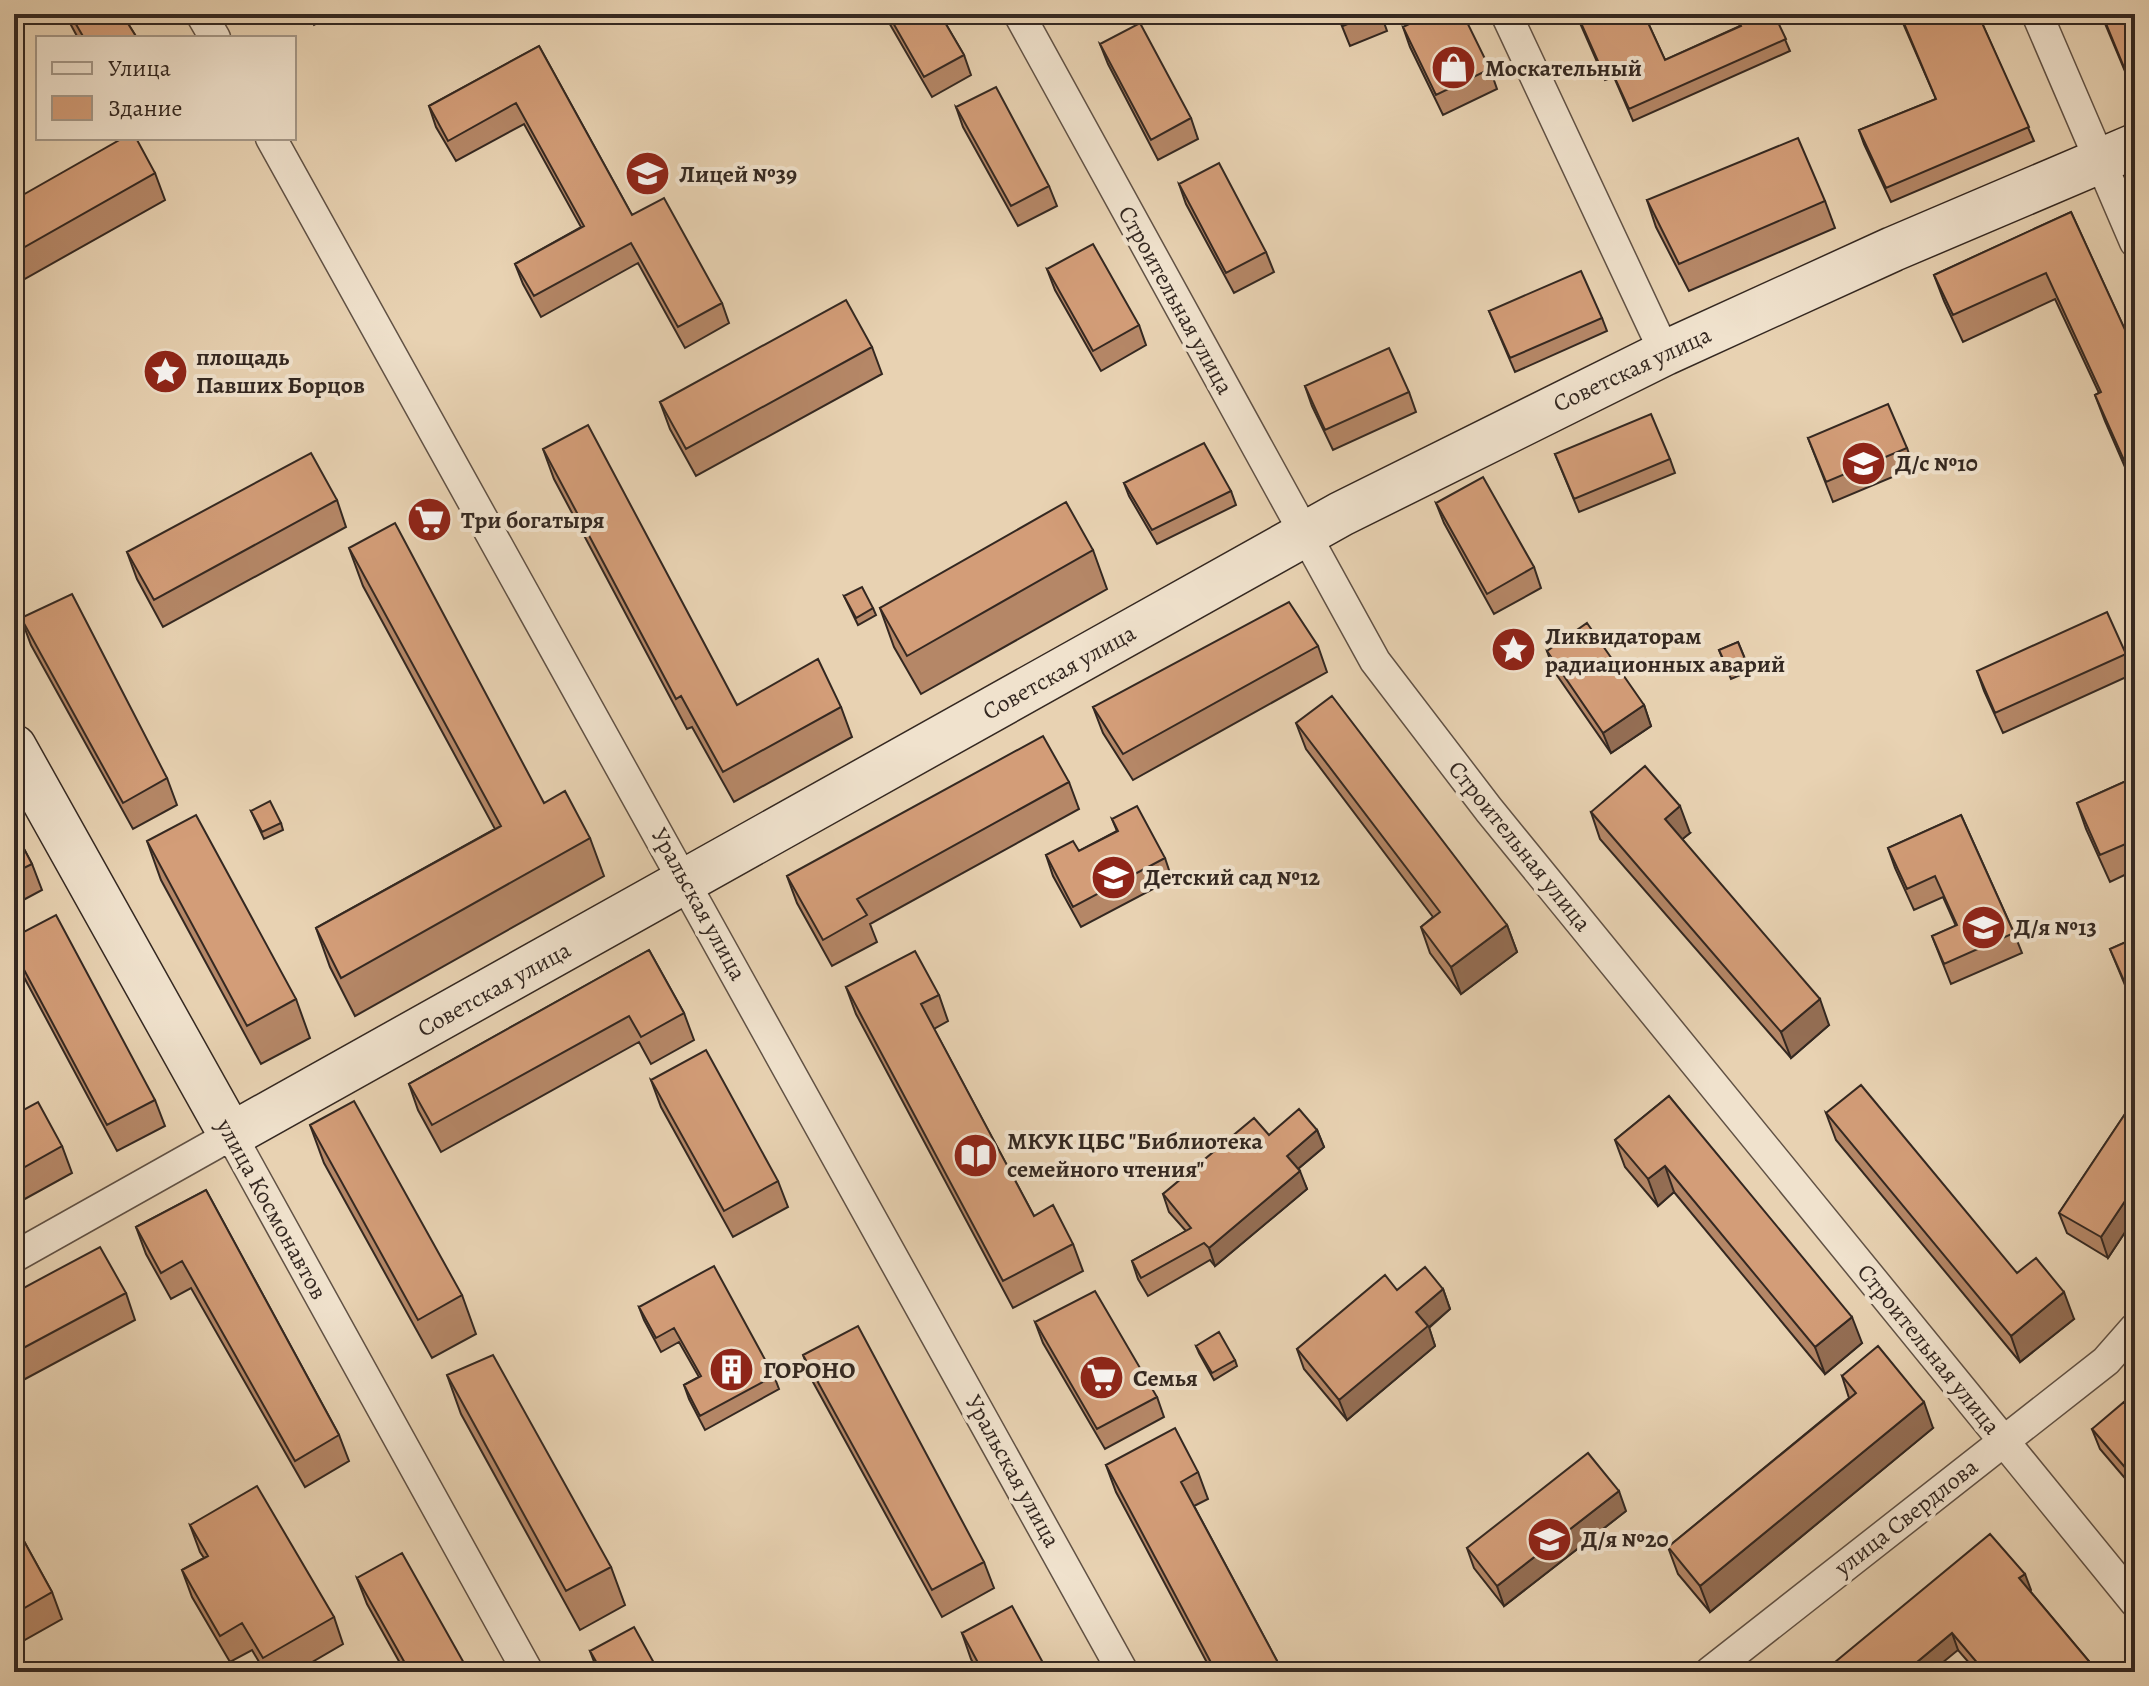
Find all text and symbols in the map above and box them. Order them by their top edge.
legend [36,36,296,140]
shop icon: Москательный [1430,44,1478,92]
text: Улица [108,52,171,84]
place label: Москательный [1485,52,1642,84]
text: Здание [108,92,183,124]
school or university icon: Лицей №39 [624,150,672,198]
place label: Лицей №39 [679,158,797,190]
street label: Строительная улица [1111,200,1241,400]
street label: Советская улица [1548,318,1716,420]
place label: площадь Павших Борцов [196,341,365,401]
place icon: площадь Павших Борцов [141,347,189,395]
school or university icon: Д/с №10 [1840,439,1888,487]
place label: Д/с №10 [1895,447,1978,479]
supermarket icon: Три богатыря [406,496,454,544]
place label: Три богатыря [461,504,605,536]
street label: Советская улица [977,617,1141,727]
place label: Ликвидаторам радиационных аварий [1545,620,1785,680]
place icon: Ликвидаторам радиационных аварий [1490,626,1538,674]
street label: Строительная улица [1441,754,1599,938]
street label: Уральская улица [644,822,754,986]
school or university icon: Детский сад №12 [1089,853,1137,901]
place label: Детский сад №12 [1144,861,1321,893]
school or university icon: Д/я №13 [1959,903,2007,951]
place label: Д/я №13 [2014,911,2097,943]
street label: Советская улица [412,934,576,1044]
street label: улица Космонавтов [209,1112,335,1305]
place label: МКУК ЦБС "Библиотека семейного чтения" [1007,1125,1263,1185]
library icon: МКУК ЦБС "Библиотека семейного чтения" [952,1131,1000,1179]
street label: Строительная улица [1850,1257,2008,1441]
building icon: ГОРОНО [708,1346,756,1394]
place label: ГОРОНО [763,1354,855,1386]
supermarket icon: Семья [1078,1354,1126,1402]
place label: Семья [1133,1362,1198,1394]
street label: Уральская улица [958,1389,1068,1553]
street label: улица Свердлова [1827,1451,1984,1584]
school or university icon: Д/я №20 [1526,1515,1574,1563]
place label: Д/я №20 [1581,1523,1669,1555]

